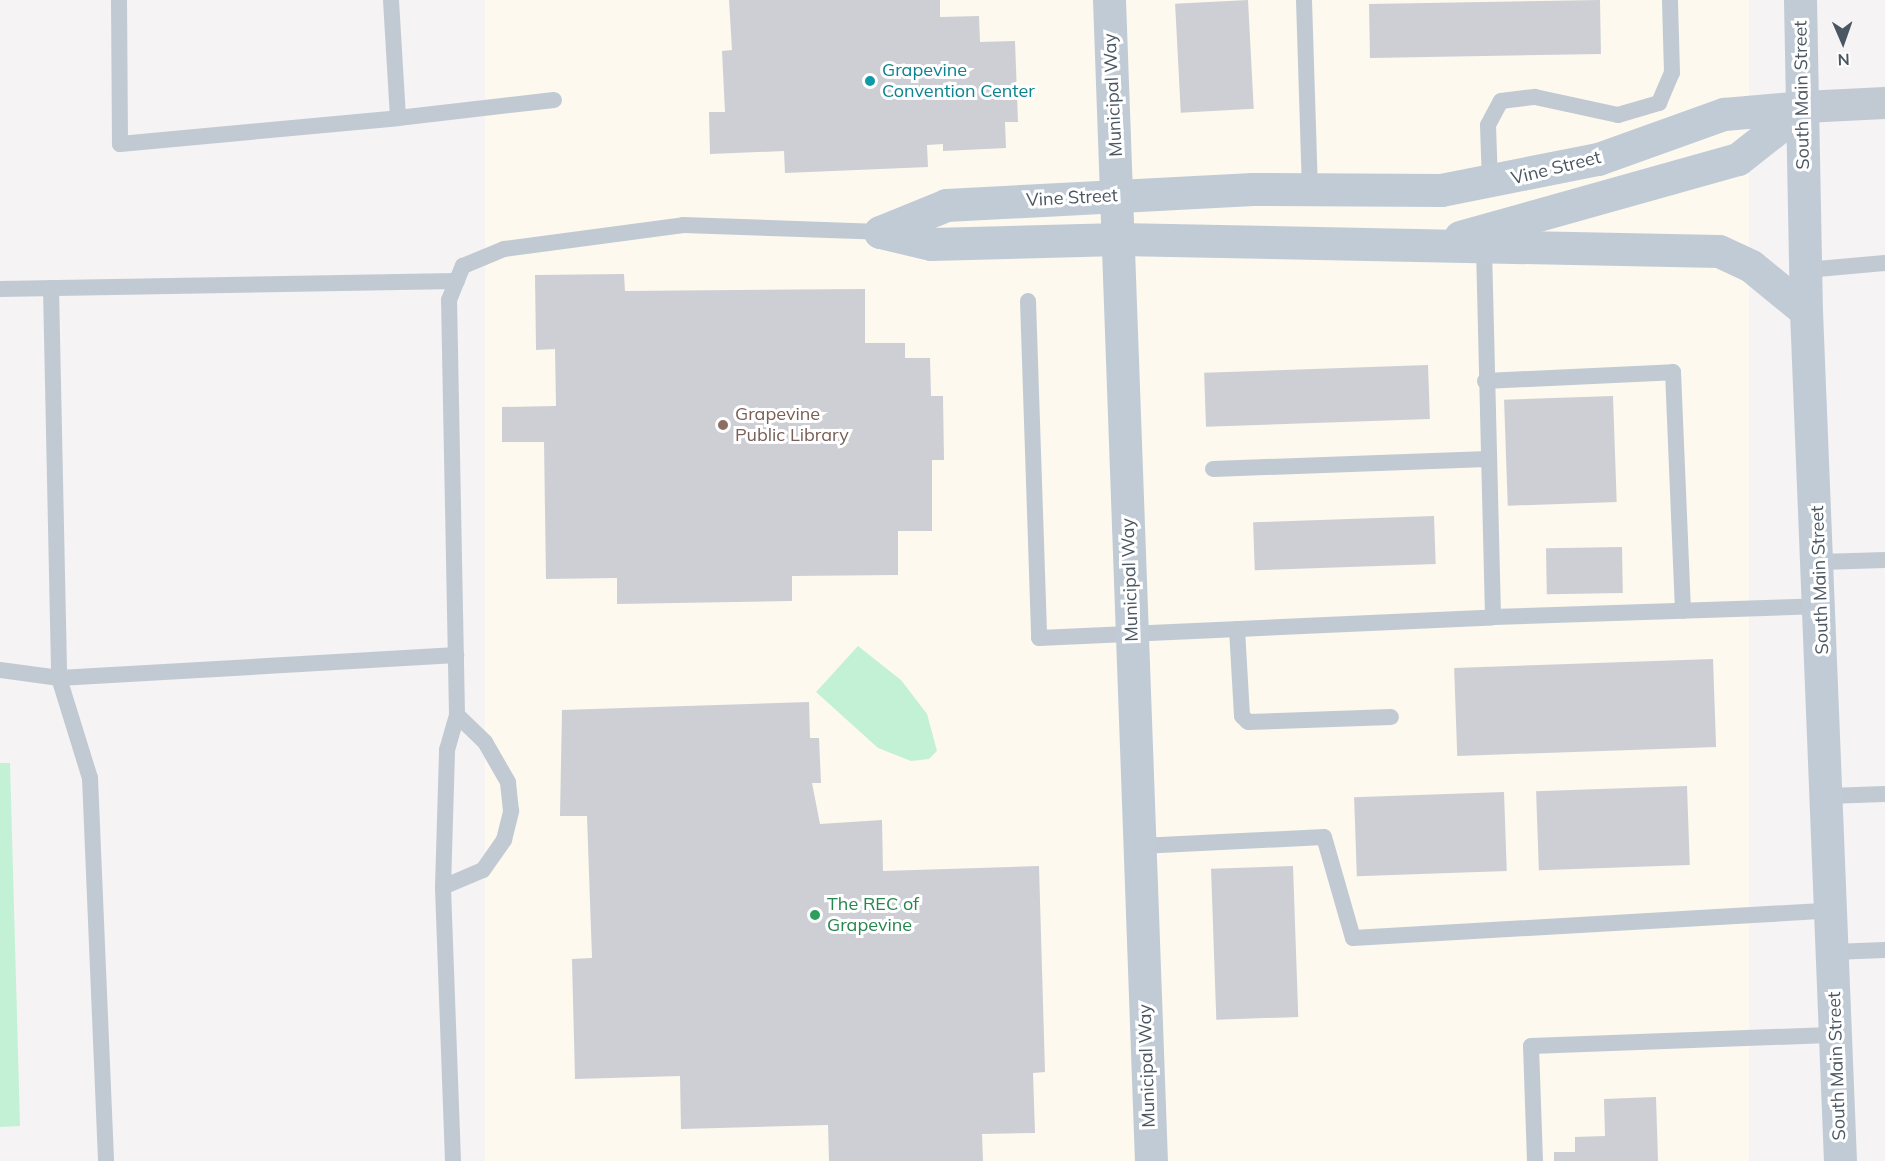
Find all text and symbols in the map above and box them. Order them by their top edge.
north arrow [1813,12,1873,72]
street label: South Main Street [1790,20,1814,170]
street label: Municipal Way [1099,33,1127,157]
text: N [1837,50,1850,70]
place label: Grapevine Convention Center [882,60,1035,103]
marker: Grapevine Convention Center [863,74,877,88]
street label: Vine Street [1509,146,1603,190]
street label: Vine Street [1026,185,1118,211]
place label: Grapevine Public Library [735,404,849,446]
marker: Grapevine Public Library [716,418,730,432]
street label: South Main Street [1807,505,1833,655]
street label: Municipal Way [1117,518,1143,642]
place label: The REC of Grapevine [827,894,919,936]
marker: The REC of Grapevine [808,908,822,922]
street label: South Main Street [1824,991,1850,1141]
street label: Municipal Way [1134,1004,1160,1128]

